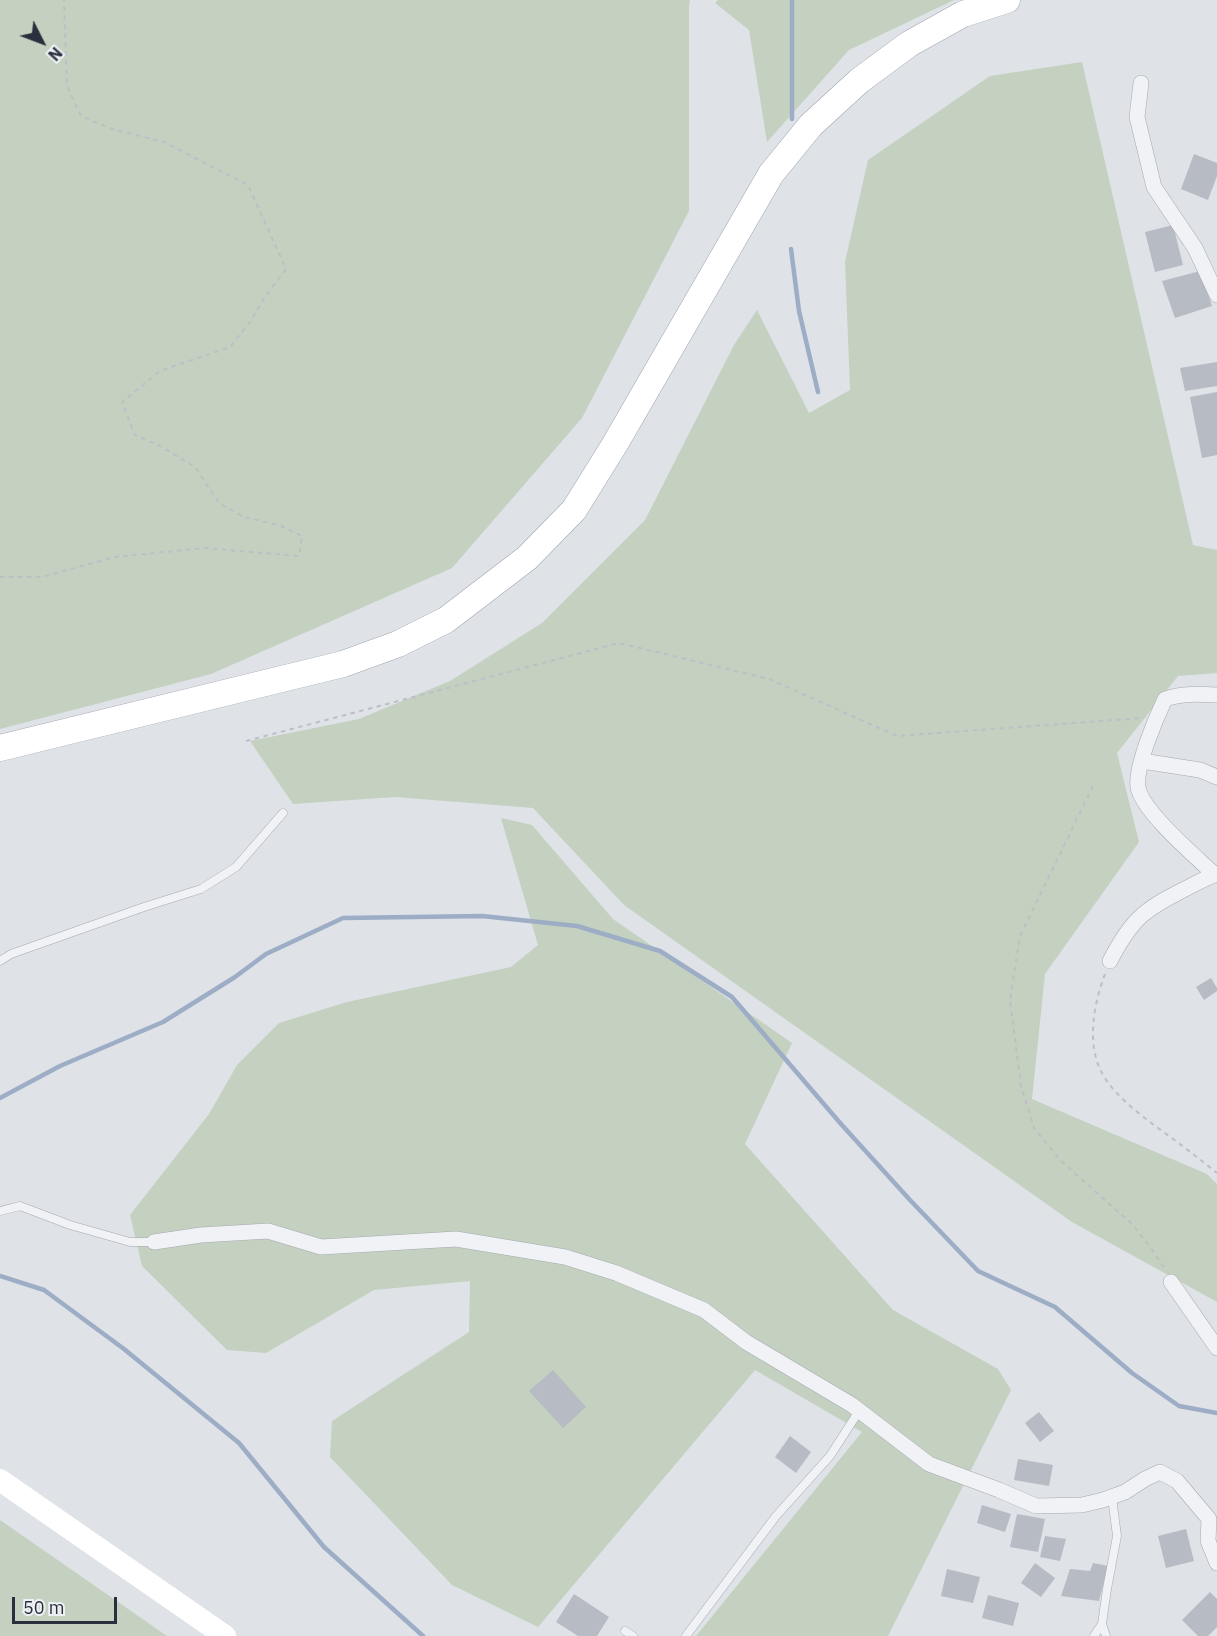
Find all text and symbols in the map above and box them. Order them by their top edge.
north arrow [12,12,72,72]
text: N [44,43,67,65]
scale bar [15,1585,120,1623]
text: 50 m [23,1596,65,1619]

